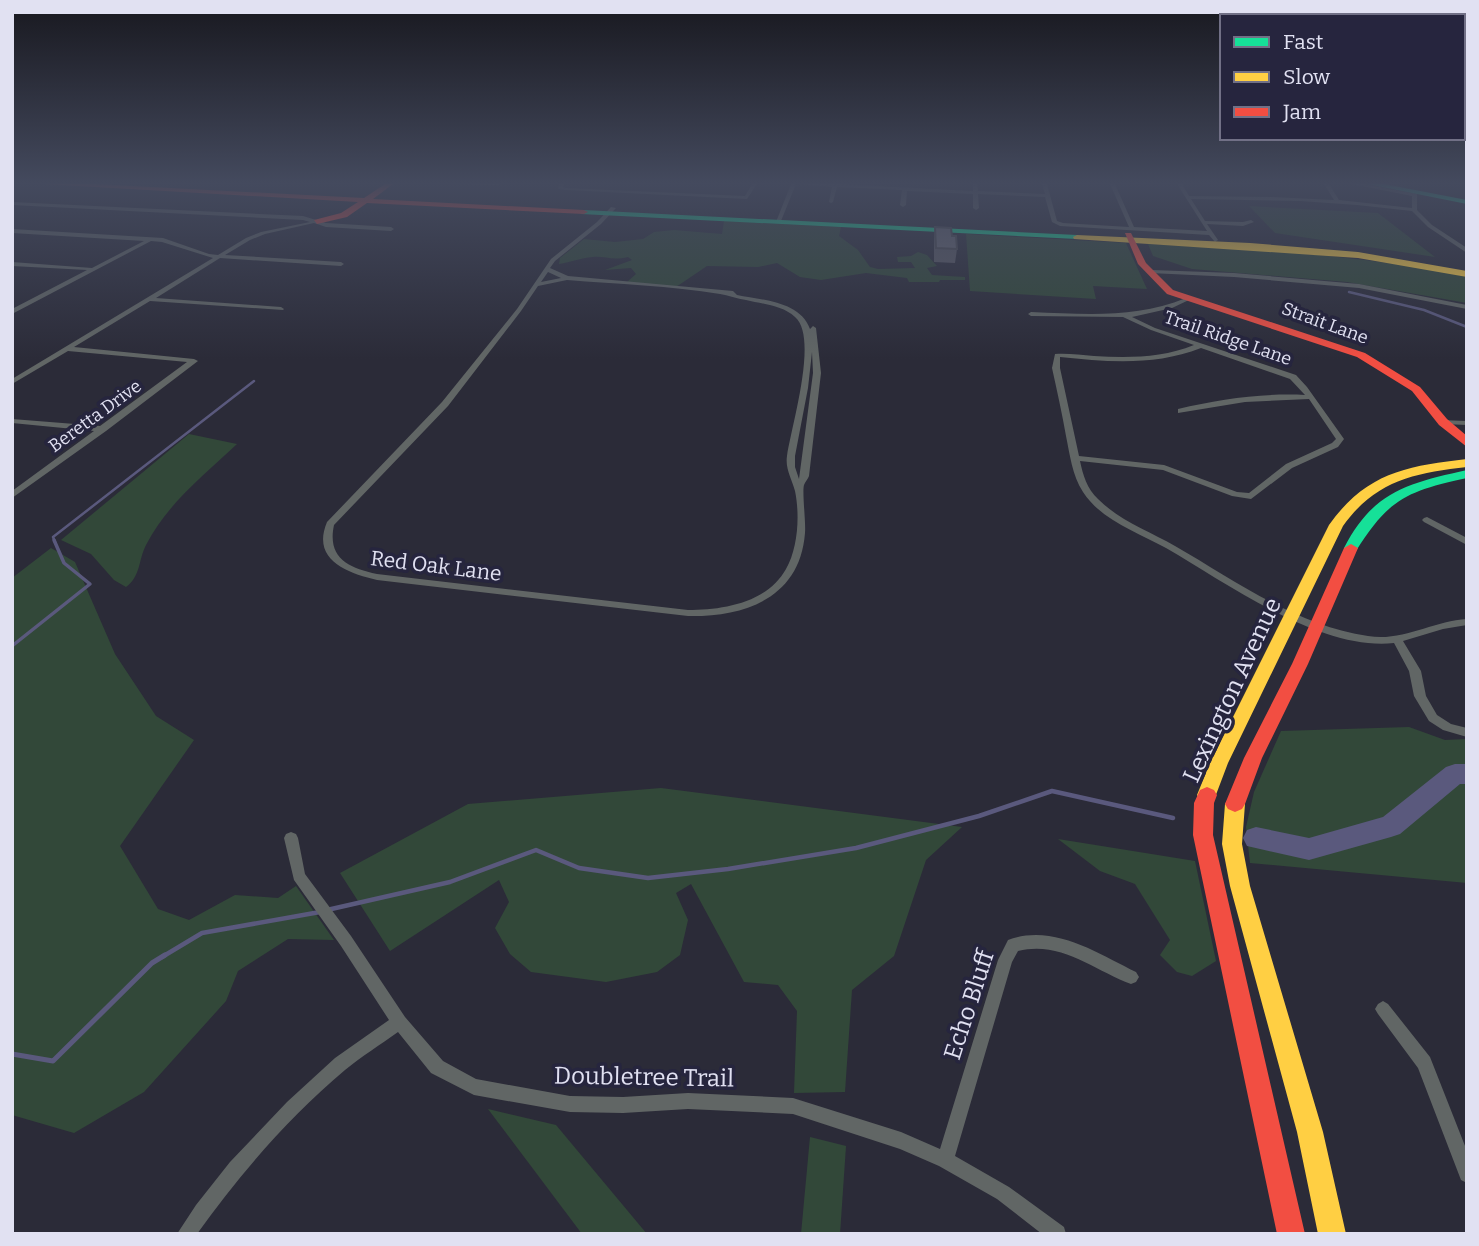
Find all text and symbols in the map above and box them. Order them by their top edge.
legend [1220,14,1465,140]
text: Fast [1283,29,1324,55]
text: Slow [1283,64,1330,90]
text: Jam [1282,99,1321,125]
street label: Strait Lane [1279,297,1371,349]
street label: Trail Ridge Lane [1161,306,1295,370]
street label: Beretta Drive [44,375,146,457]
street label: Red Oak Lane [369,545,503,587]
street label: Lexington Avenue [1177,593,1287,787]
street label: Echo Bluff [938,945,1000,1063]
street label: Doubletree Trail [554,1061,734,1093]

